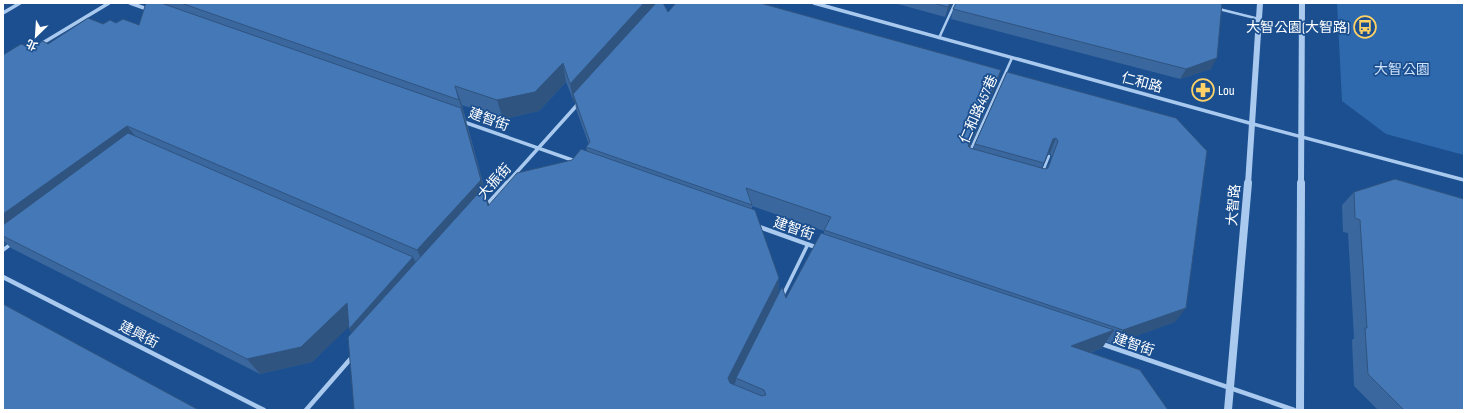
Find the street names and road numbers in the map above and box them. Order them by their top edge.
street label: 仁和路 [1119,69,1164,96]
street label: 仁和路457巷 [956,72,1001,146]
street label: 建智街 [466,104,511,135]
street label: 大振街 [474,160,515,203]
street label: 大智路 [1223,183,1244,227]
street label: 建智街 [771,214,816,243]
street label: 建興街 [116,317,161,352]
street label: 建智街 [1111,330,1156,359]

